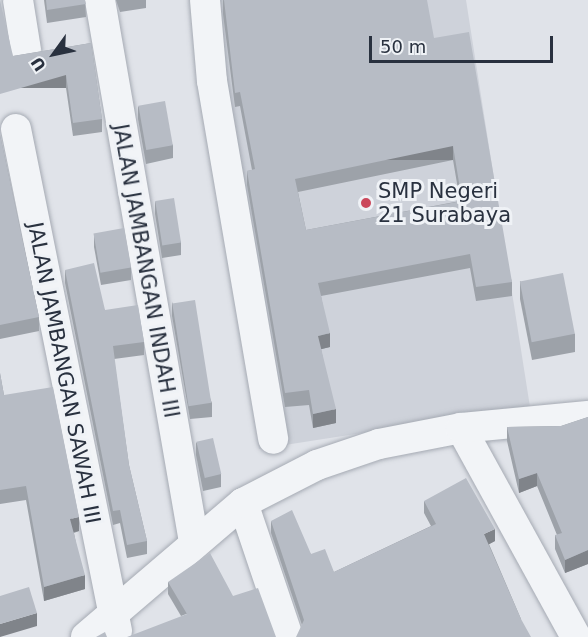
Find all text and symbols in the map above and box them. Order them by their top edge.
north arrow [24,24,84,84]
scale bar [372,24,556,62]
text: 50 m [380,36,426,57]
text: U [27,53,50,75]
street label: JALAN JAMBANGAN INDAH III [108,122,184,420]
place label: SMP Negeri 21 Surabaya [378,178,511,228]
marker: SMP Negeri 21 Surabaya [359,196,373,210]
street label: JALAN JAMBANGAN SAWAH III [22,220,106,526]

